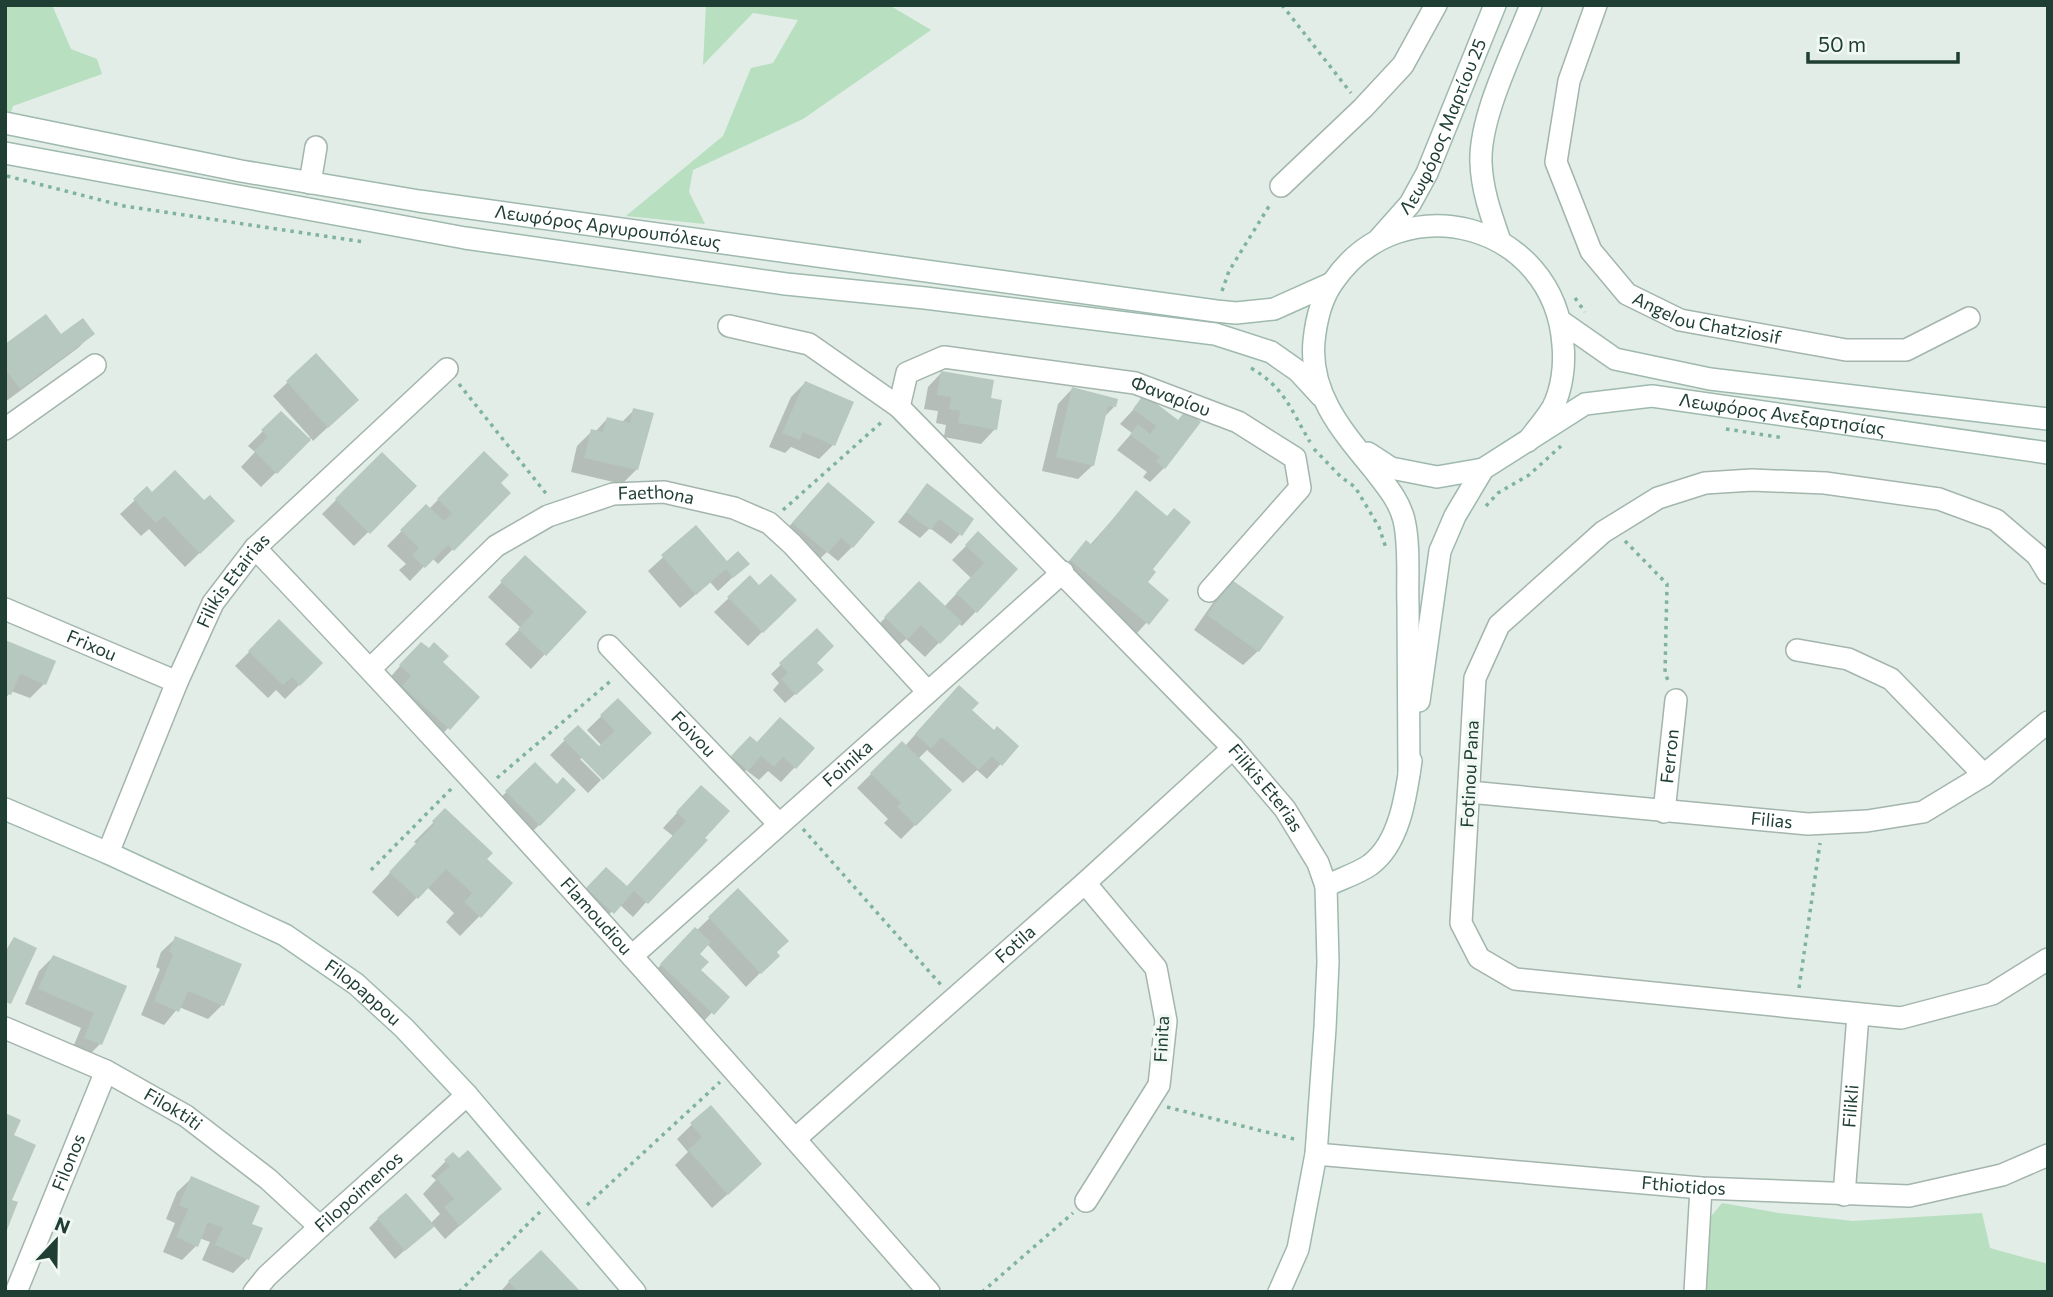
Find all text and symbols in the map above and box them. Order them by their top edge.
scale bar [1808,21,1958,65]
text: 50 m [1818,31,1866,56]
street label: Λεωφόρος Μαρτίου 25 [1394,35,1490,219]
street label: Λεωφόρος Αργυρουπόλεως [493,200,723,253]
street label: Angelou Chatziosif [1629,287,1784,348]
street label: Φαναρίου [1128,370,1214,421]
street label: Λεωφόρος Ανεξαρτησίας [1678,388,1887,439]
street label: Faethona [617,480,697,509]
street label: Filikis Etairias [191,528,274,631]
street label: Frixou [64,625,120,665]
street label: Foivou [667,706,721,761]
street label: Fotinou Pana [1455,720,1483,828]
street label: Ferron [1655,728,1683,785]
street label: Foinika [818,735,877,791]
street label: Filikis Eterias [1224,739,1308,836]
street label: Filias [1750,807,1794,832]
street label: Flamoudiou [556,872,637,959]
street label: Fotila [990,920,1039,967]
street label: Filopappou [321,954,406,1030]
street label: Finita [1149,1015,1173,1063]
street label: Filoktiti [140,1083,207,1135]
street label: Filikli [1837,1084,1863,1129]
street label: Filonos [46,1130,89,1194]
street label: Filopoimenos [310,1146,407,1237]
street label: Fthiotidos [1641,1171,1726,1199]
north arrow [21,1206,91,1276]
text: N [52,1211,73,1238]

